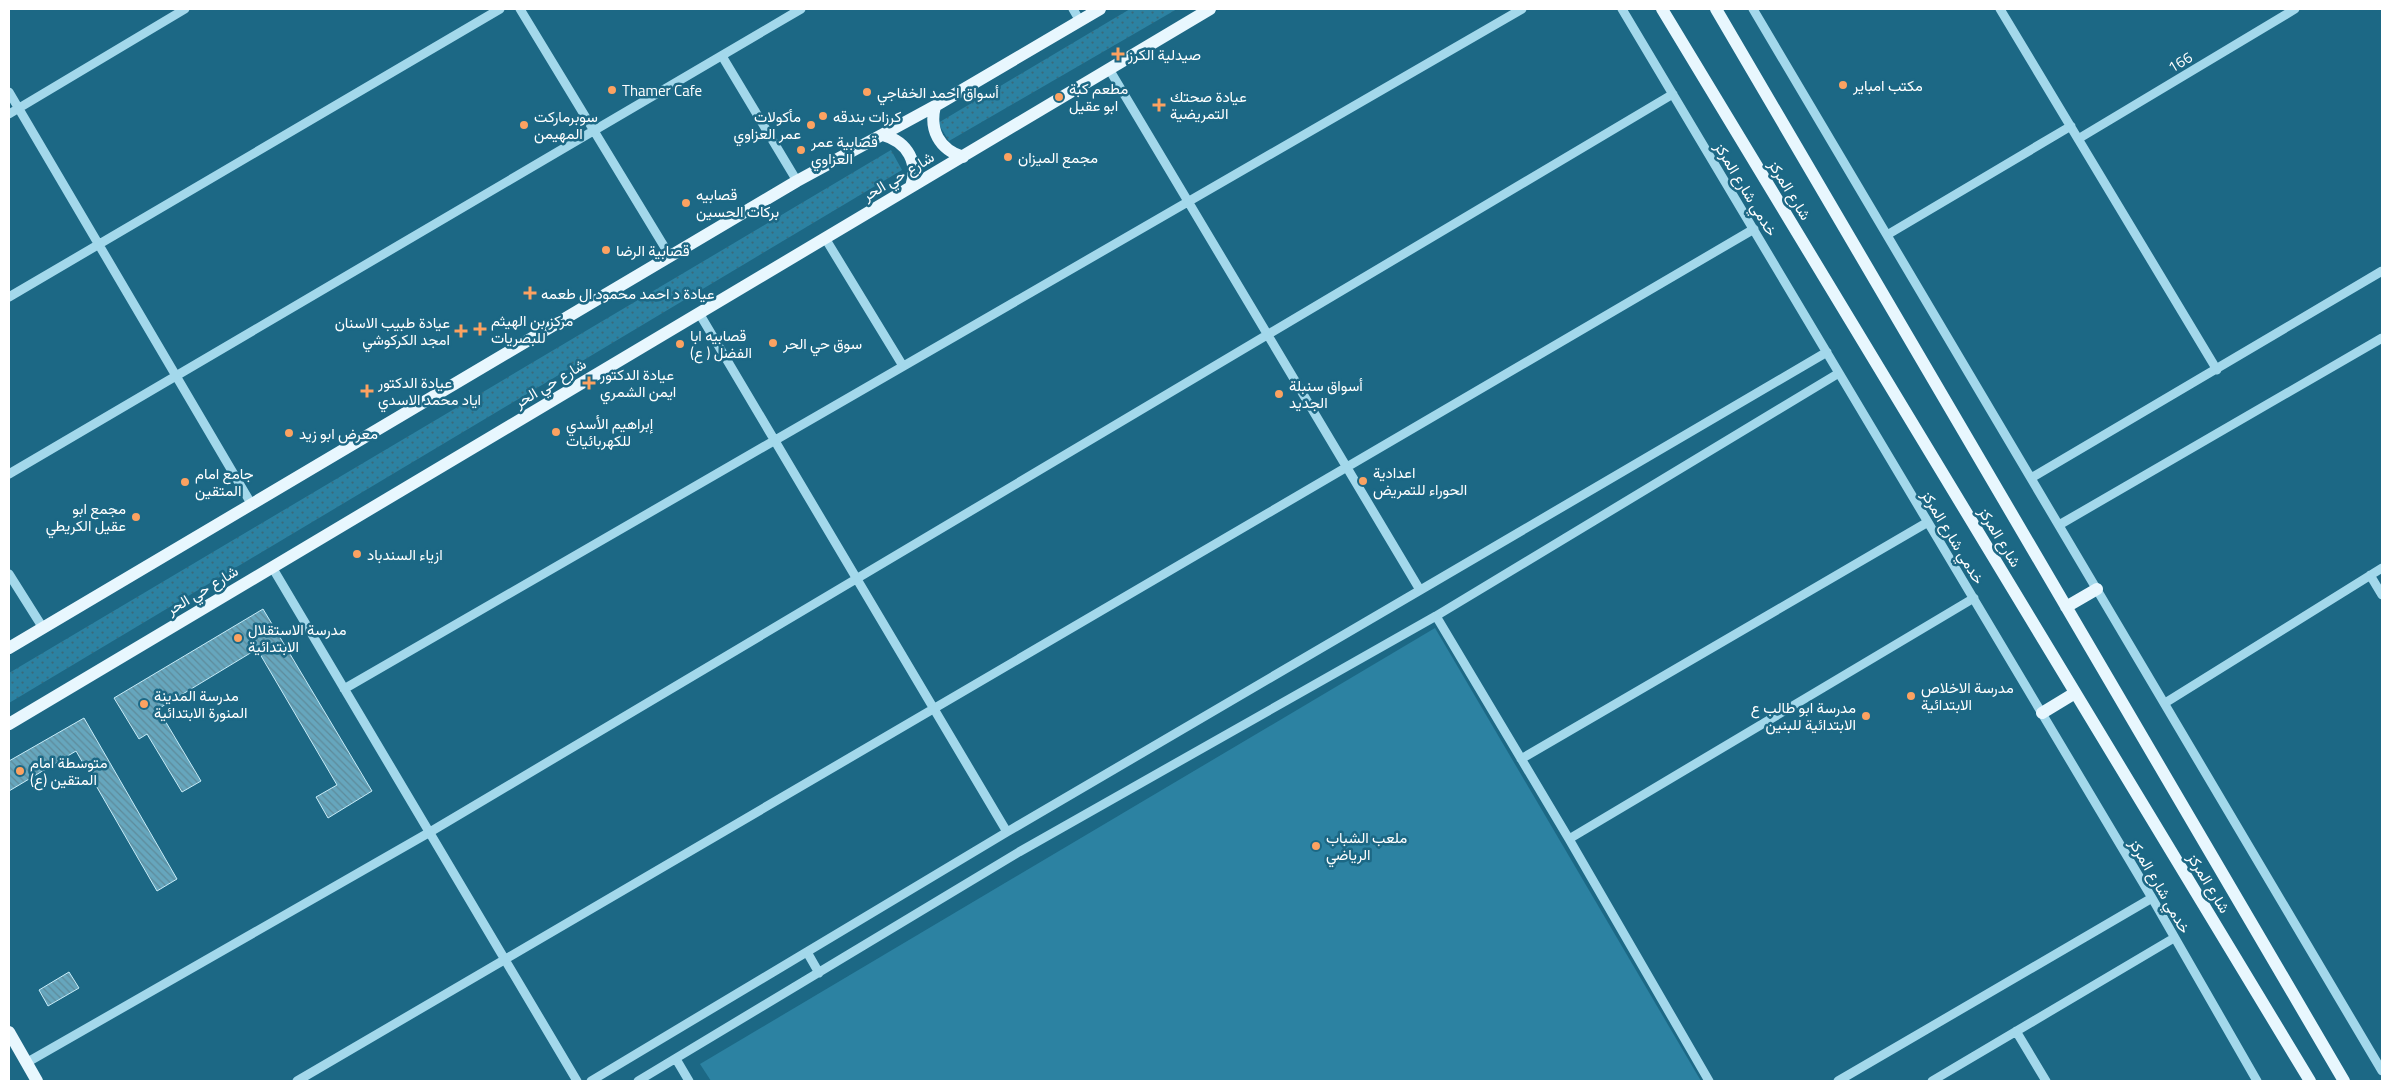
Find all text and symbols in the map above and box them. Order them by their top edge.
place label: صيدلية الكرز [1127,43,1201,66]
street label: 166 [2163,46,2197,78]
marker: صيدلية الكرز [1112,48,1124,60]
place label: مكتب امباير [1852,74,1923,97]
place label: مطعم كبة ابو عقيل [1069,77,1128,117]
place label: Thamer Cafe [622,79,702,102]
marker: مكتب امباير [1837,79,1849,91]
place label: أسواق احمد الخفاجي [877,81,999,106]
marker: Thamer Cafe [606,84,618,96]
place label: عيادة صحتك التمريضية [1170,85,1247,125]
marker: أسواق احمد الخفاجي [861,86,873,98]
marker: مطعم كبة ابو عقيل [1053,91,1065,103]
marker: عيادة صحتك التمريضية [1152,98,1166,112]
place label: سوبرماركت المهيمن [534,105,598,145]
place label: مأكولات عمر العزاوي [734,105,801,147]
place label: كرزات بندقه [833,105,902,128]
marker: كرزات بندقه [817,110,829,122]
marker: سوبرماركت المهيمن [518,119,530,131]
marker: مأكولات عمر العزاوي [805,119,817,131]
place label: قصابية عمر العزاوي [810,130,878,172]
street label: خدمي شارع المركز [1707,137,1783,241]
marker: قصابية عمر العزاوي [795,144,807,156]
street label: شارع حي الحر [857,145,940,209]
place label: مجمع الميزان [1018,146,1098,169]
marker: مجمع الميزان [1002,151,1014,163]
street label: شارع المركز [1762,155,1817,225]
place label: قصابيه بركات الحسين [696,183,779,223]
marker: قصابيه بركات الحسين [680,197,692,209]
place label: قصابية الرضا [616,239,690,262]
marker: قصابية الرضا [600,244,612,256]
place label: عيادة د احمد محمود ال طعمه [541,282,715,305]
marker: عيادة د احمد محمود ال طعمه [523,286,537,300]
place label: مركز بن الهيثم للبصريات [491,309,573,349]
place label: عيادة طبيب الاسنان امجد الكركوشي [335,311,450,353]
marker: مركز بن الهيثم للبصريات [473,322,487,336]
marker: عيادة طبيب الاسنان امجد الكركوشي [454,324,468,338]
place label: قصابيه ابا الفضل ( ع) [690,324,752,364]
place label: سوق حي الحر [782,332,862,357]
marker: سوق حي الحر [767,337,779,349]
marker: قصابيه ابا الفضل ( ع) [674,338,686,350]
street label: شارع حي الحر [509,352,592,416]
place label: عيادة الدكتور ايمن الشمري [599,363,676,405]
place label: عيادة الدكتور اياد محمد الاسدي [377,371,481,413]
place label: أسواق سنبلة الجديد [1289,374,1363,414]
marker: عيادة الدكتور ايمن الشمري [582,376,596,390]
marker: عيادة الدكتور اياد محمد الاسدي [360,384,374,398]
marker: أسواق سنبلة الجديد [1273,388,1285,400]
place label: إبراهيم الأسدي للكهربائيات [566,412,654,452]
place label: معرض ابو زيد [299,422,378,445]
marker: إبراهيم الأسدي للكهربائيات [550,426,562,438]
marker: معرض ابو زيد [283,427,295,439]
place label: اعدادية الحوراء للتمريض [1373,461,1467,501]
place label: جامع امام المتقين [195,462,254,502]
marker: اعدادية الحوراء للتمريض [1357,475,1369,487]
marker: جامع امام المتقين [179,476,191,488]
street label: خدمي شارع المركز [1914,485,1990,589]
place label: مجمع ابو عقيل الكريطي [46,497,126,539]
street label: شارع المركز [1972,502,2027,572]
marker: مجمع ابو عقيل الكريطي [130,511,142,523]
place label: ازياء السندباد [367,543,443,566]
marker: ازياء السندباد [351,548,363,560]
street label: شارع حي الحر [161,559,244,623]
place label: مدرسة الاستقلال الابتدائية [248,618,347,658]
marker: مدرسة الاستقلال الابتدائية [232,632,244,644]
place label: مدرسة الاخلاص الابتدائية [1921,676,2014,716]
place label: مدرسة المدينة المنورة الابتدائية [154,684,247,724]
marker: مدرسة الاخلاص الابتدائية [1905,690,1917,702]
place label: مدرسة ابو طالب ع الابتدائية للبنين [1751,696,1856,736]
marker: مدرسة المدينة المنورة الابتدائية [138,698,150,710]
marker: مدرسة ابو طالب ع الابتدائية للبنين [1860,710,1872,722]
place label: متوسطة امام المتقين (ع) [30,751,107,791]
marker: متوسطة امام المتقين (ع) [14,765,26,777]
place label: ملعب الشباب الرياضي [1326,826,1407,868]
street label: خدمي شارع المركز [2121,833,2196,939]
marker: ملعب الشباب الرياضي [1310,840,1322,852]
street label: شارع المركز [2181,848,2236,918]

